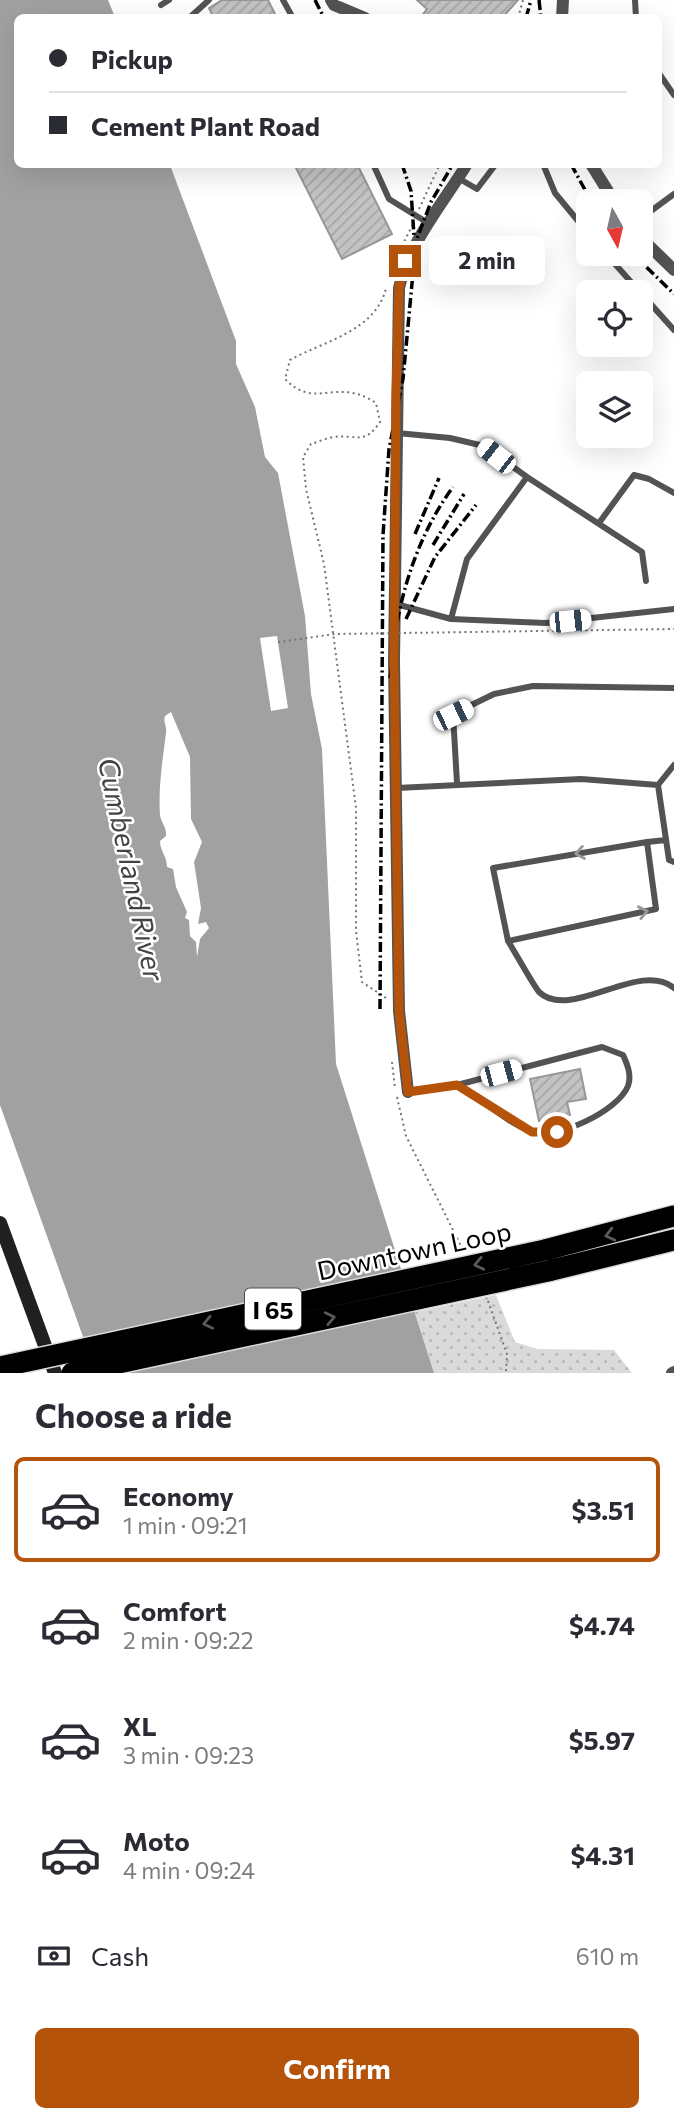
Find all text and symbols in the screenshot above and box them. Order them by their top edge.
text: Pickup [91,43,173,74]
text: Cement Plant Road [91,110,320,141]
north arrow [576,189,653,266]
map controls [576,189,653,448]
callout: 2 min [430,236,545,286]
route end [389,245,421,277]
text: 2 min [458,246,516,274]
button: locate [576,280,653,357]
button: layers [576,371,653,448]
car [473,435,520,477]
car [549,608,592,634]
car [430,696,477,734]
water label: Cumberland River [92,754,172,984]
one-way arrow [574,845,586,860]
one-way arrow [637,906,649,920]
car [478,1057,525,1089]
route start [541,1116,573,1148]
street label: Downtown Loop [314,1214,514,1286]
one-way arrow [604,1227,616,1241]
one-way arrow [473,1256,485,1271]
road number: I 65 [245,1288,301,1330]
one-way arrow [324,1311,336,1326]
one-way arrow [202,1314,214,1329]
text: Choose a ride [35,1395,232,1435]
icon: car [39,1478,102,1541]
text: Economy [123,1480,234,1511]
text: $3.51 [571,1494,635,1525]
text: 1 min · 09:21 [123,1511,248,1539]
icon: car [39,1593,102,1656]
text: Comfort [123,1595,226,1626]
text: $4.74 [569,1609,635,1640]
text: 2 min · 09:22 [123,1626,253,1654]
icon: car [39,1708,102,1771]
text: XL [123,1710,157,1741]
text: $5.97 [569,1724,635,1755]
text: 3 min · 09:23 [123,1741,254,1769]
icon: car [39,1823,102,1886]
text: Moto [123,1825,190,1856]
text: $4.31 [570,1839,635,1870]
text: 4 min · 09:24 [123,1856,255,1884]
icon: cash [35,1937,73,1975]
text: Cash [91,1940,149,1971]
text: 610 m [576,1942,639,1970]
button: Confirm [35,2028,639,2108]

